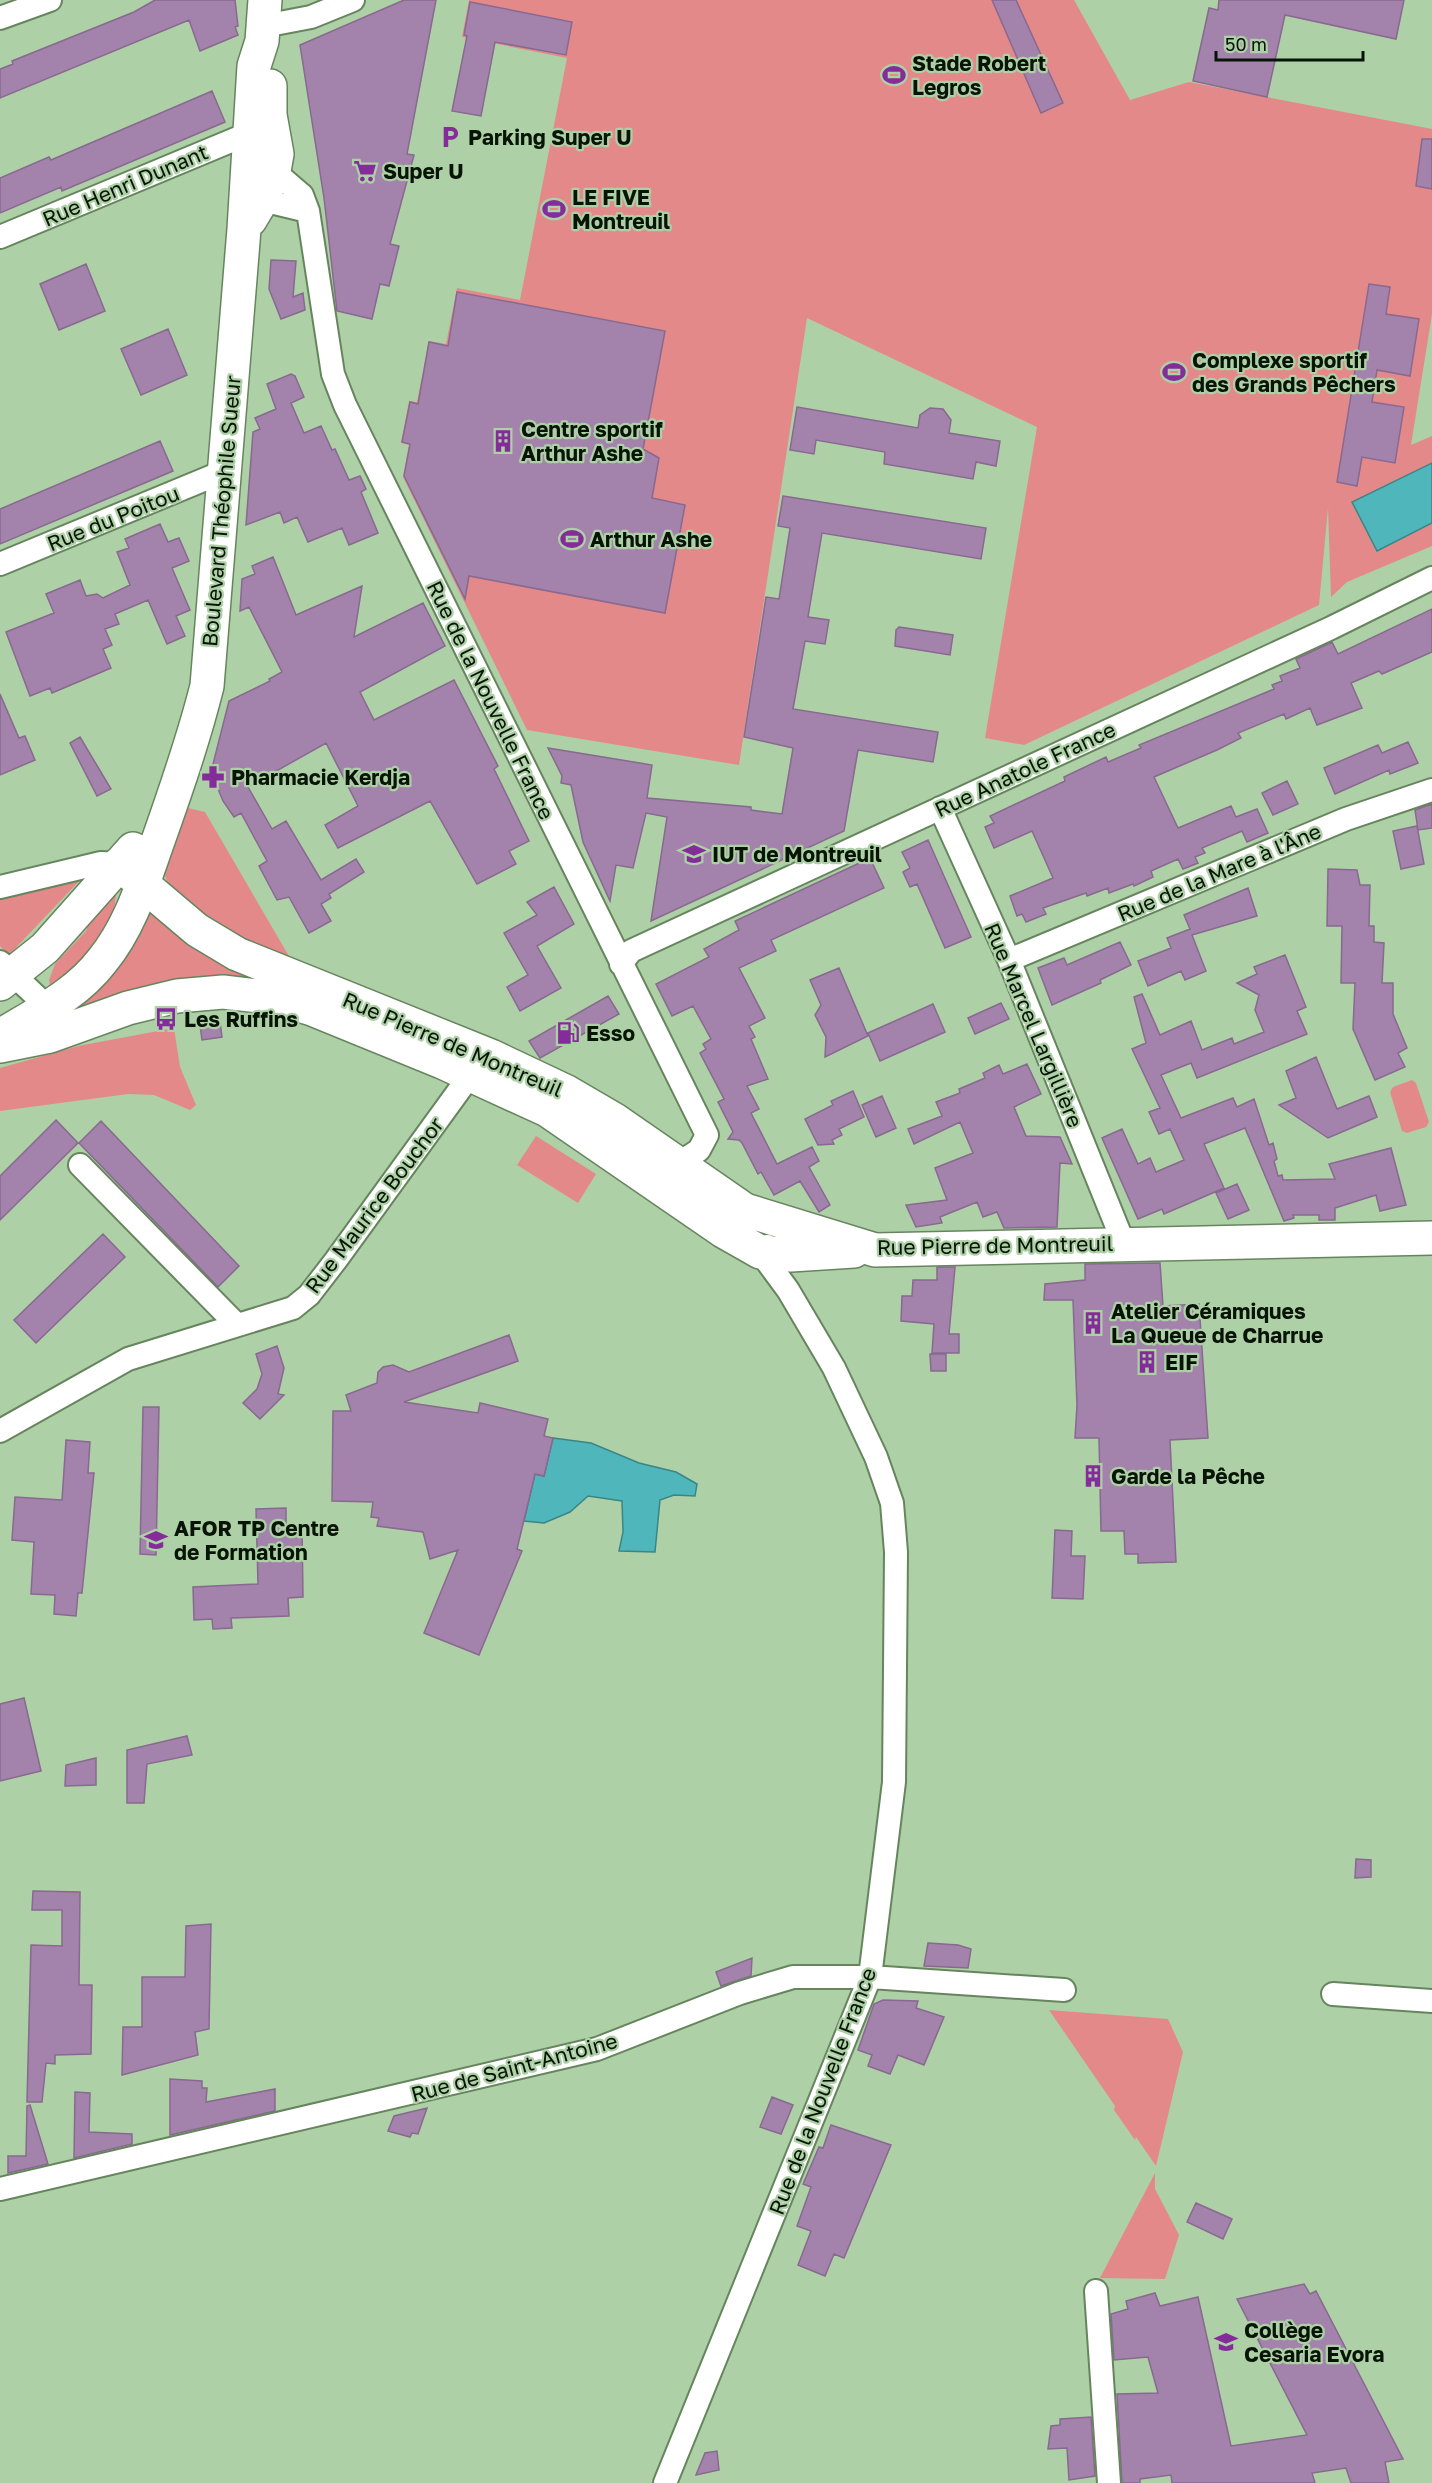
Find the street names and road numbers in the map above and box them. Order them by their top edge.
street label: Rue Henri Dunant [38,138,212,232]
street label: Boulevard Théophile Sueur [196,374,246,648]
street label: Rue du Poitou [43,480,183,556]
street label: Rue de la Nouvelle France [422,576,560,824]
street label: Rue Anatole France [930,716,1120,822]
street label: Rue de la Mare à l'Âne [1113,817,1325,927]
street label: Rue Marcel Largillière [979,919,1089,1131]
street label: Rue Pierre de Montreuil [339,986,567,1102]
street label: Rue Maurice Bouchor [299,1112,449,1298]
street label: Rue Pierre de Montreuil [877,1230,1113,1260]
street label: Rue de la Nouvelle France [763,1964,881,2218]
street label: Rue de Saint-Antoine [408,2027,620,2107]

